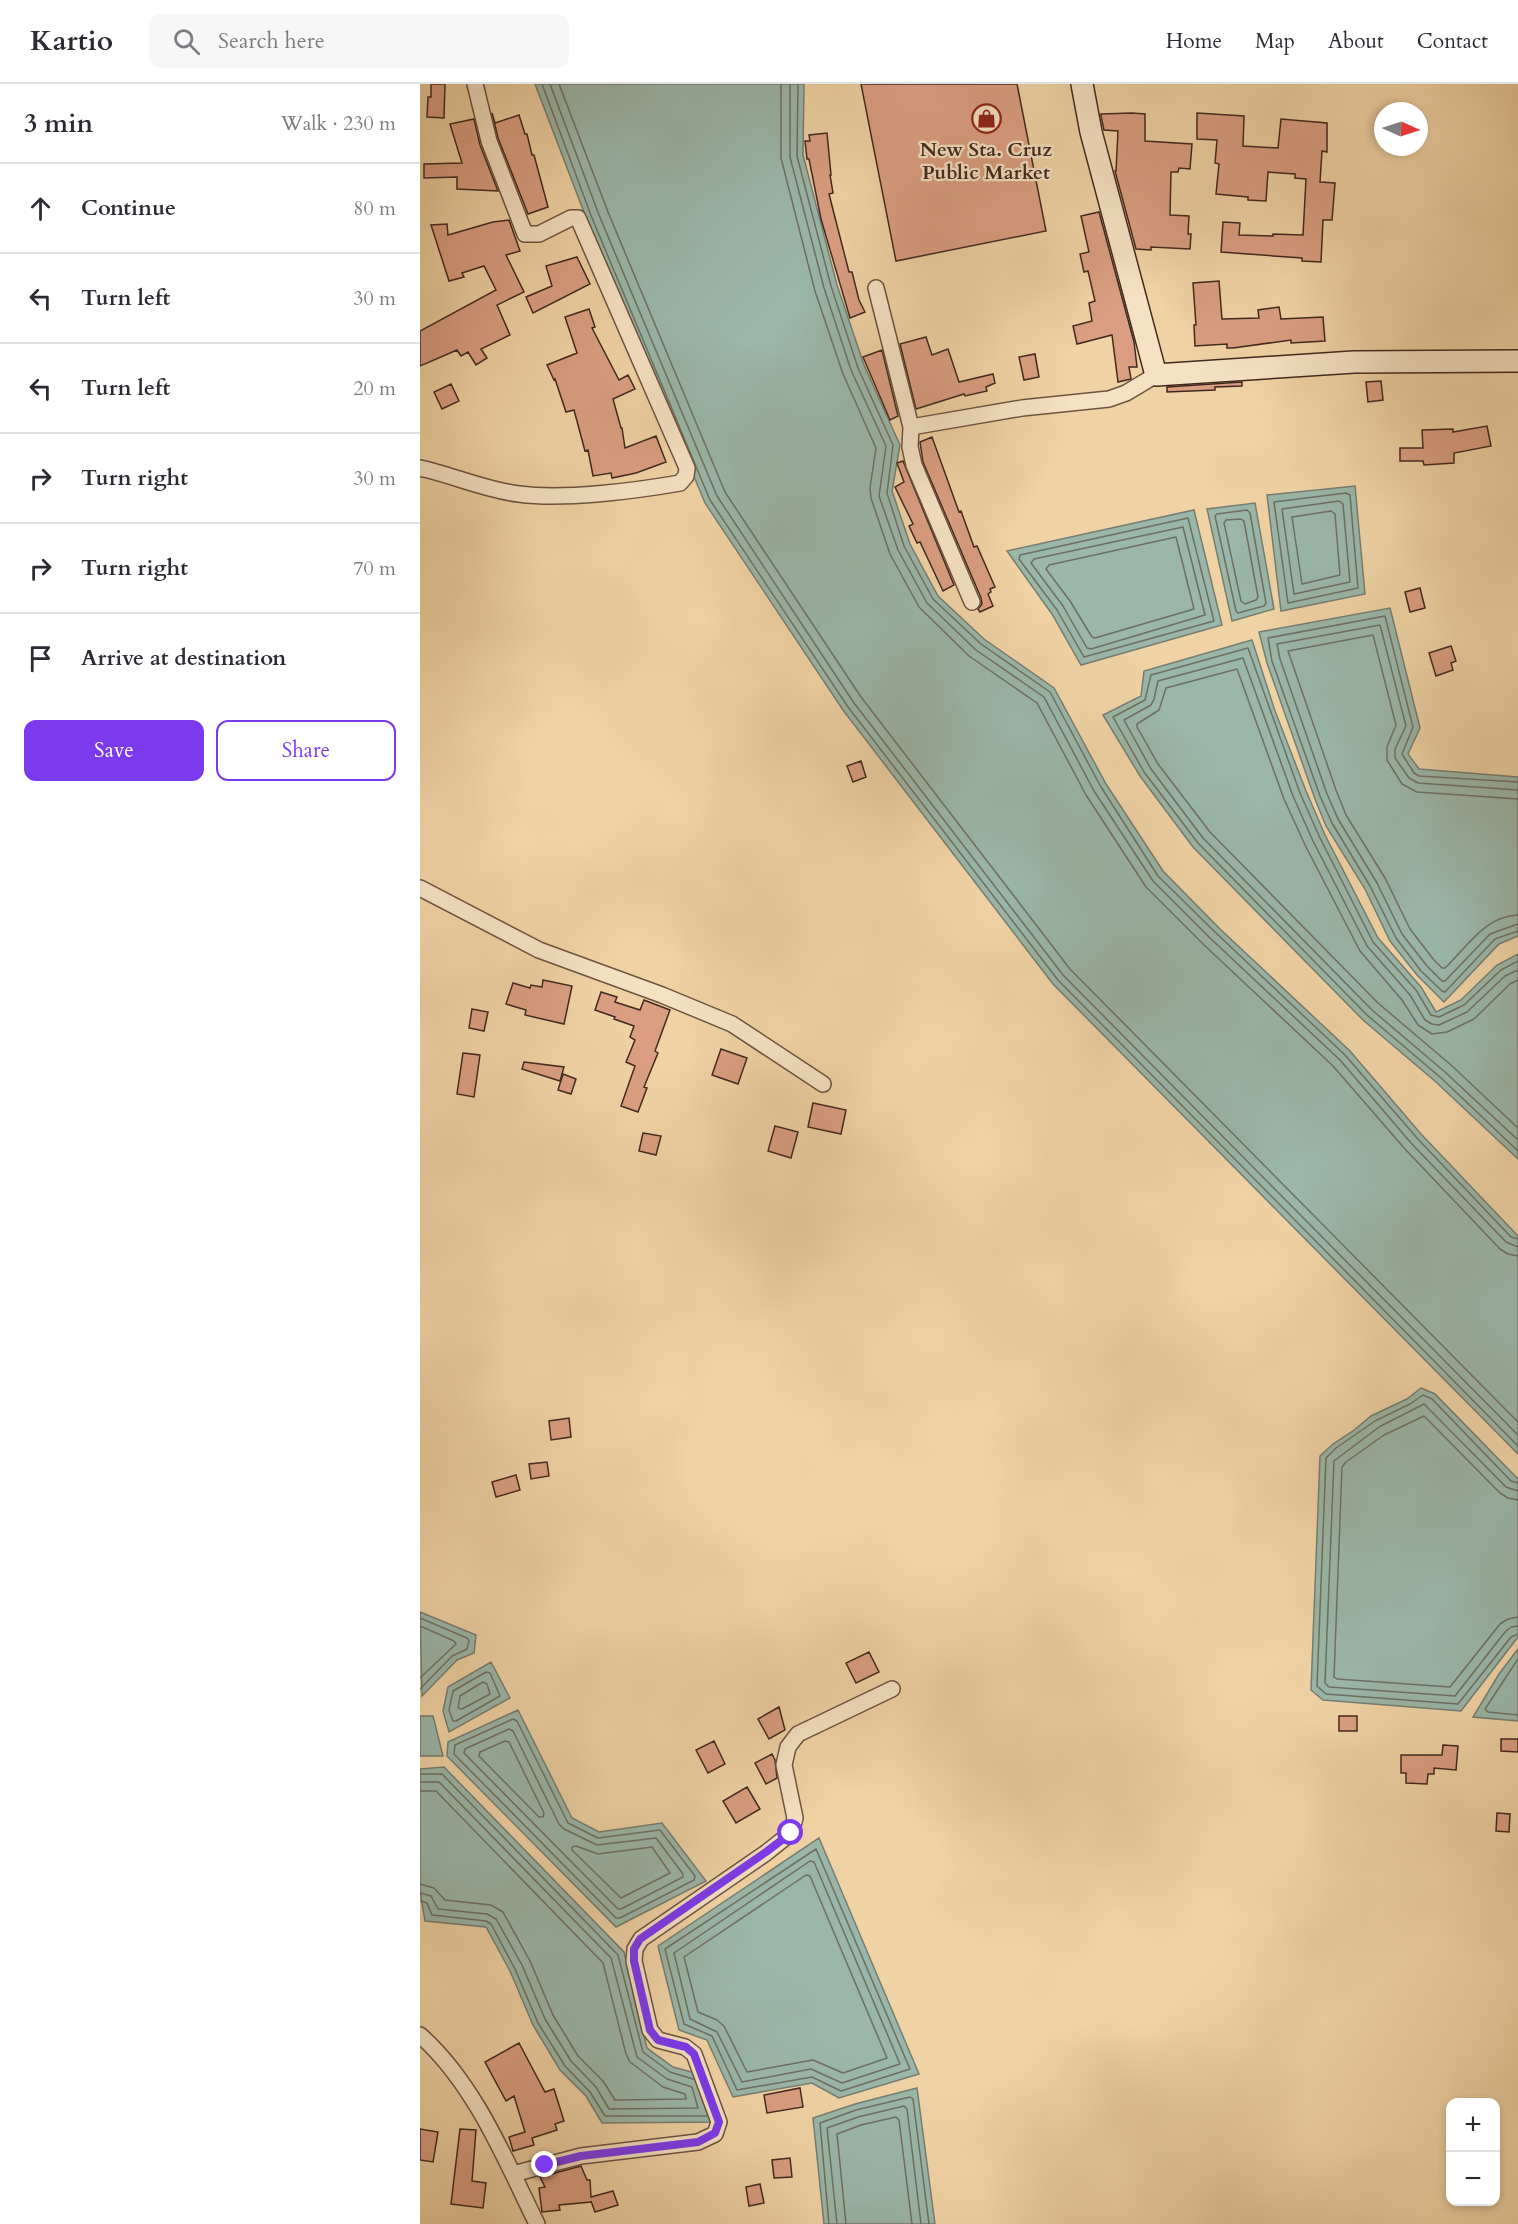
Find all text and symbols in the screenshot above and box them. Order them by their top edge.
search box [149,14,569,68]
text: Kartio [30,22,113,60]
icon: search [170,25,203,58]
text: Search here [218,26,325,56]
text: Home [1166,27,1222,56]
text: Map [1255,27,1295,56]
text: About [1328,27,1384,56]
text: Contact [1417,27,1488,56]
shop icon: New Sta. Cruz Public Market [970,102,1002,134]
north arrow [1374,102,1428,156]
text: 3 min [24,106,93,141]
text: Walk · 230 m [281,110,396,137]
place label: New Sta. Cruz Public Market [920,136,1053,186]
icon: ahead [24,192,57,225]
text: Continue [81,193,176,223]
text: 80 m [353,195,396,222]
icon: left [24,282,57,315]
text: Turn left [81,283,170,313]
text: 30 m [353,285,396,312]
icon: left [24,372,57,405]
text: Turn left [81,373,170,403]
text: 20 m [353,375,396,402]
icon: right [24,462,57,495]
text: Turn right [81,463,188,493]
text: 30 m [353,465,396,492]
icon: right [24,552,57,585]
text: Turn right [81,553,188,583]
text: 70 m [353,555,396,582]
icon: arrive [24,642,57,675]
text: Arrive at destination [81,643,286,673]
button: Save [24,720,204,781]
button: Share [216,720,396,781]
route start [777,1819,803,1845]
map controls [1446,2098,1500,2206]
button: + [1446,2098,1500,2152]
route end [531,2151,557,2177]
button: − [1446,2152,1500,2206]

